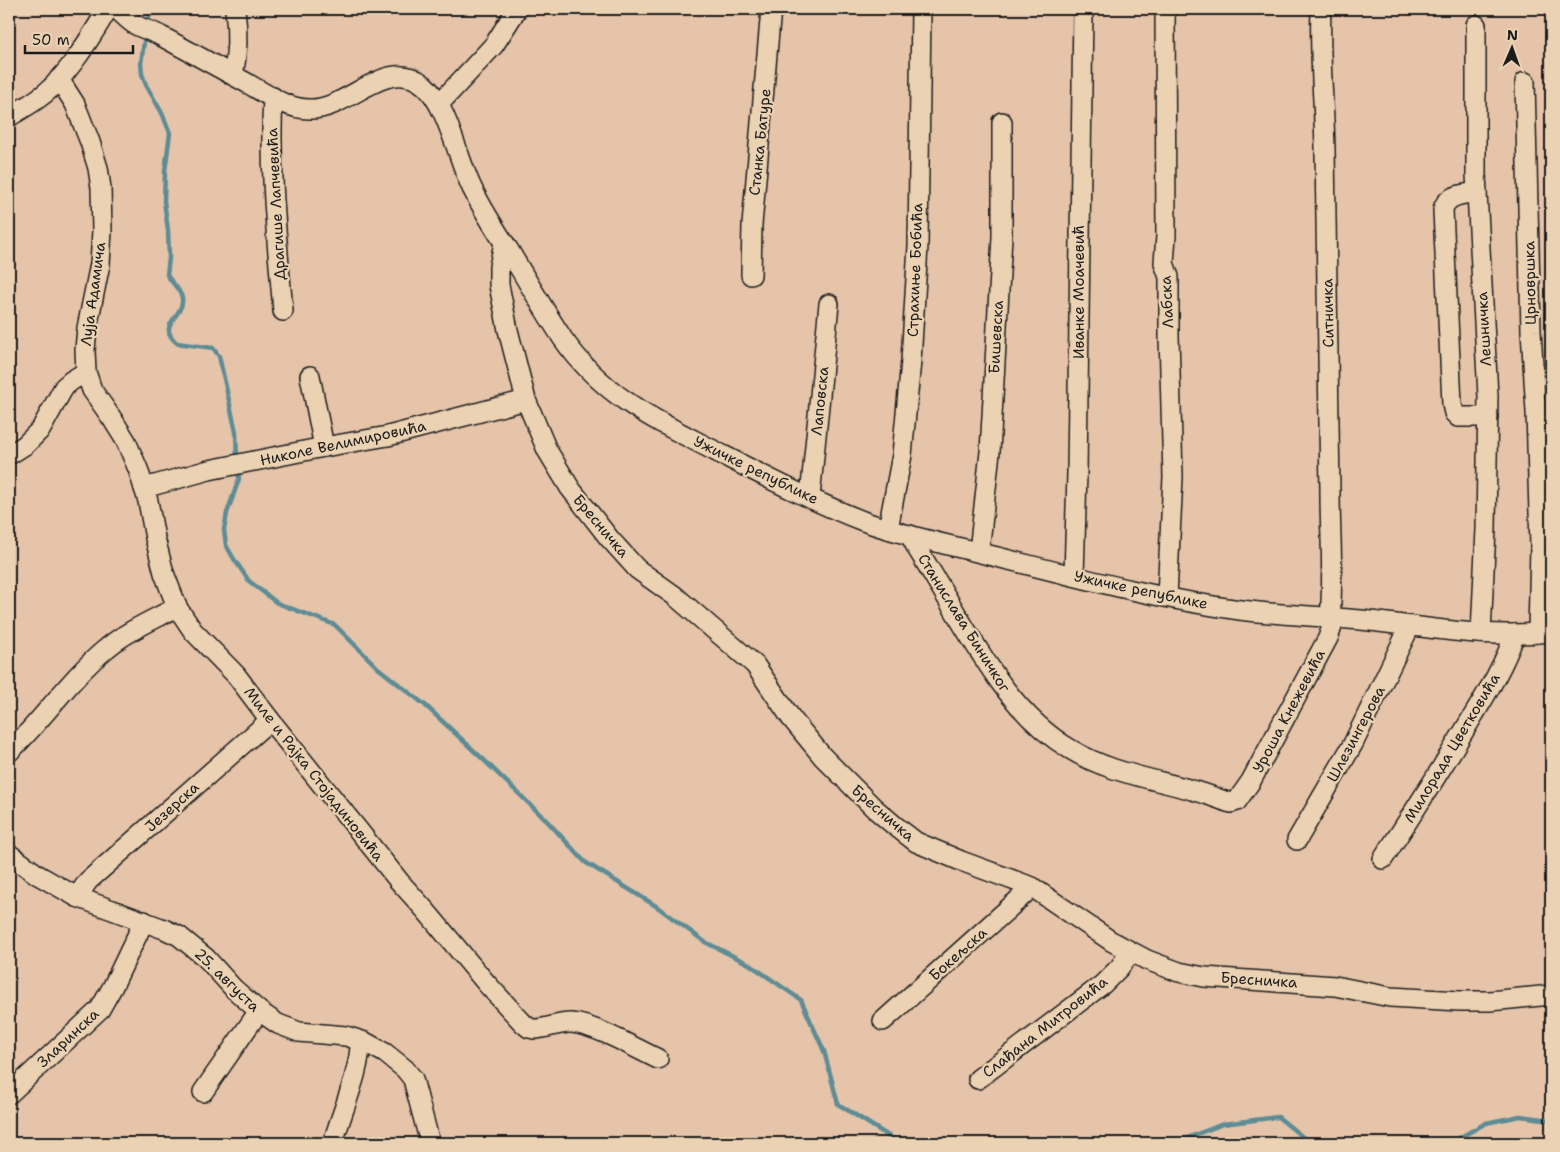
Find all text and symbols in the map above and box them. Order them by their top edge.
scale bar [25,22,132,54]
north arrow [1488,22,1538,72]
text: N [1507,26,1518,44]
text: 50 m [32,30,70,50]
street label: Станка Батуре [744,88,776,196]
street label: Драгише Лапчевића [262,127,290,281]
street label: Страхиње Бобића [903,202,927,337]
street label: Иванке Моачевић [1069,225,1089,359]
street label: Луја Адамича [76,240,110,347]
street label: Црновршка [1519,240,1541,325]
street label: Лабска [1156,275,1178,329]
street label: Ситничка [1317,278,1339,348]
street label: Лешничка [1472,290,1496,367]
street label: Бишевска [984,299,1008,374]
street label: Лаповска [806,365,834,436]
street label: Николе Велимировића [258,415,429,470]
street label: Ужичке републике [690,431,822,509]
street label: Бресничка [569,490,634,562]
street label: Станислава Биничког [913,550,1015,696]
street label: Ужичке републике [1072,566,1210,614]
street label: Уроша Кнежевића [1248,645,1330,776]
street label: Милорада Цветковића [1399,669,1505,826]
street label: Шлезингерова [1322,682,1390,785]
street label: Миле и Рајка Стојадиновића [240,683,389,866]
street label: Језерска [141,777,204,837]
street label: Бресничка [847,780,919,846]
street label: Бокељска [925,922,992,985]
street label: 25. августа [190,944,265,1017]
street label: Бресничка [1220,967,1299,993]
street label: Слађана Митровића [978,971,1112,1082]
street label: Зларинска [33,1004,104,1072]

